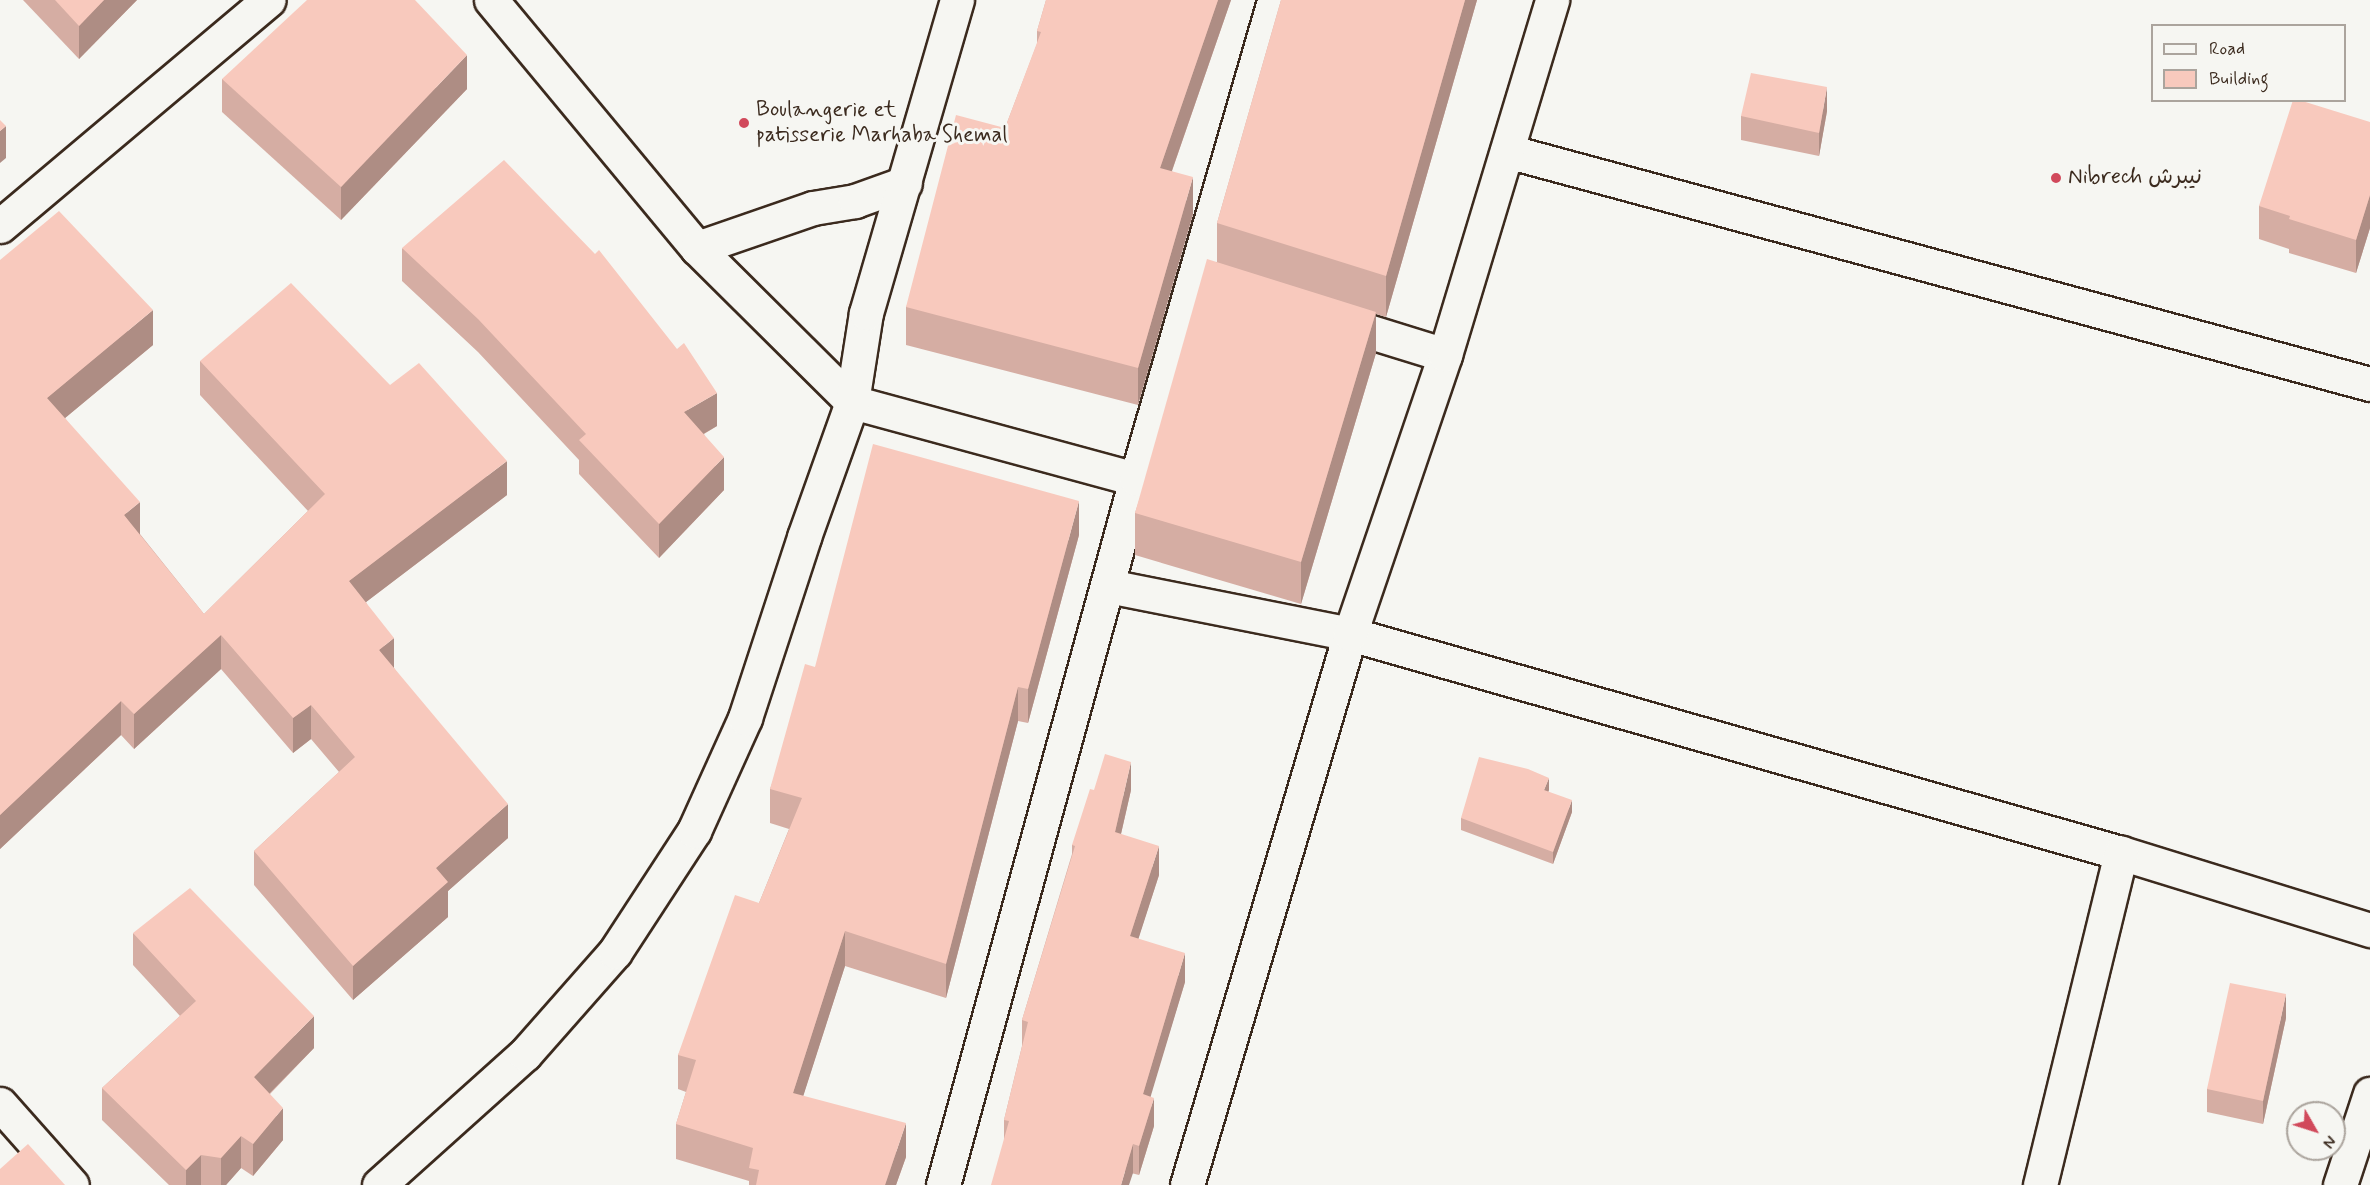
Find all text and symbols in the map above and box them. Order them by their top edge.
legend [2151,24,2346,102]
text: Road [2209,37,2245,61]
text: Building [2209,67,2269,91]
place label: Boulangerie et patisserie Marhaba Shemal [756,97,1016,148]
marker: Boulangerie et patisserie Marhaba Shemal [737,116,751,130]
place label: Nibrech نيبرش [2068,165,2202,191]
marker: Nibrech نيبرش [2049,171,2063,185]
north arrow [2286,1101,2346,1161]
text: N [2317,1131,2340,1152]

